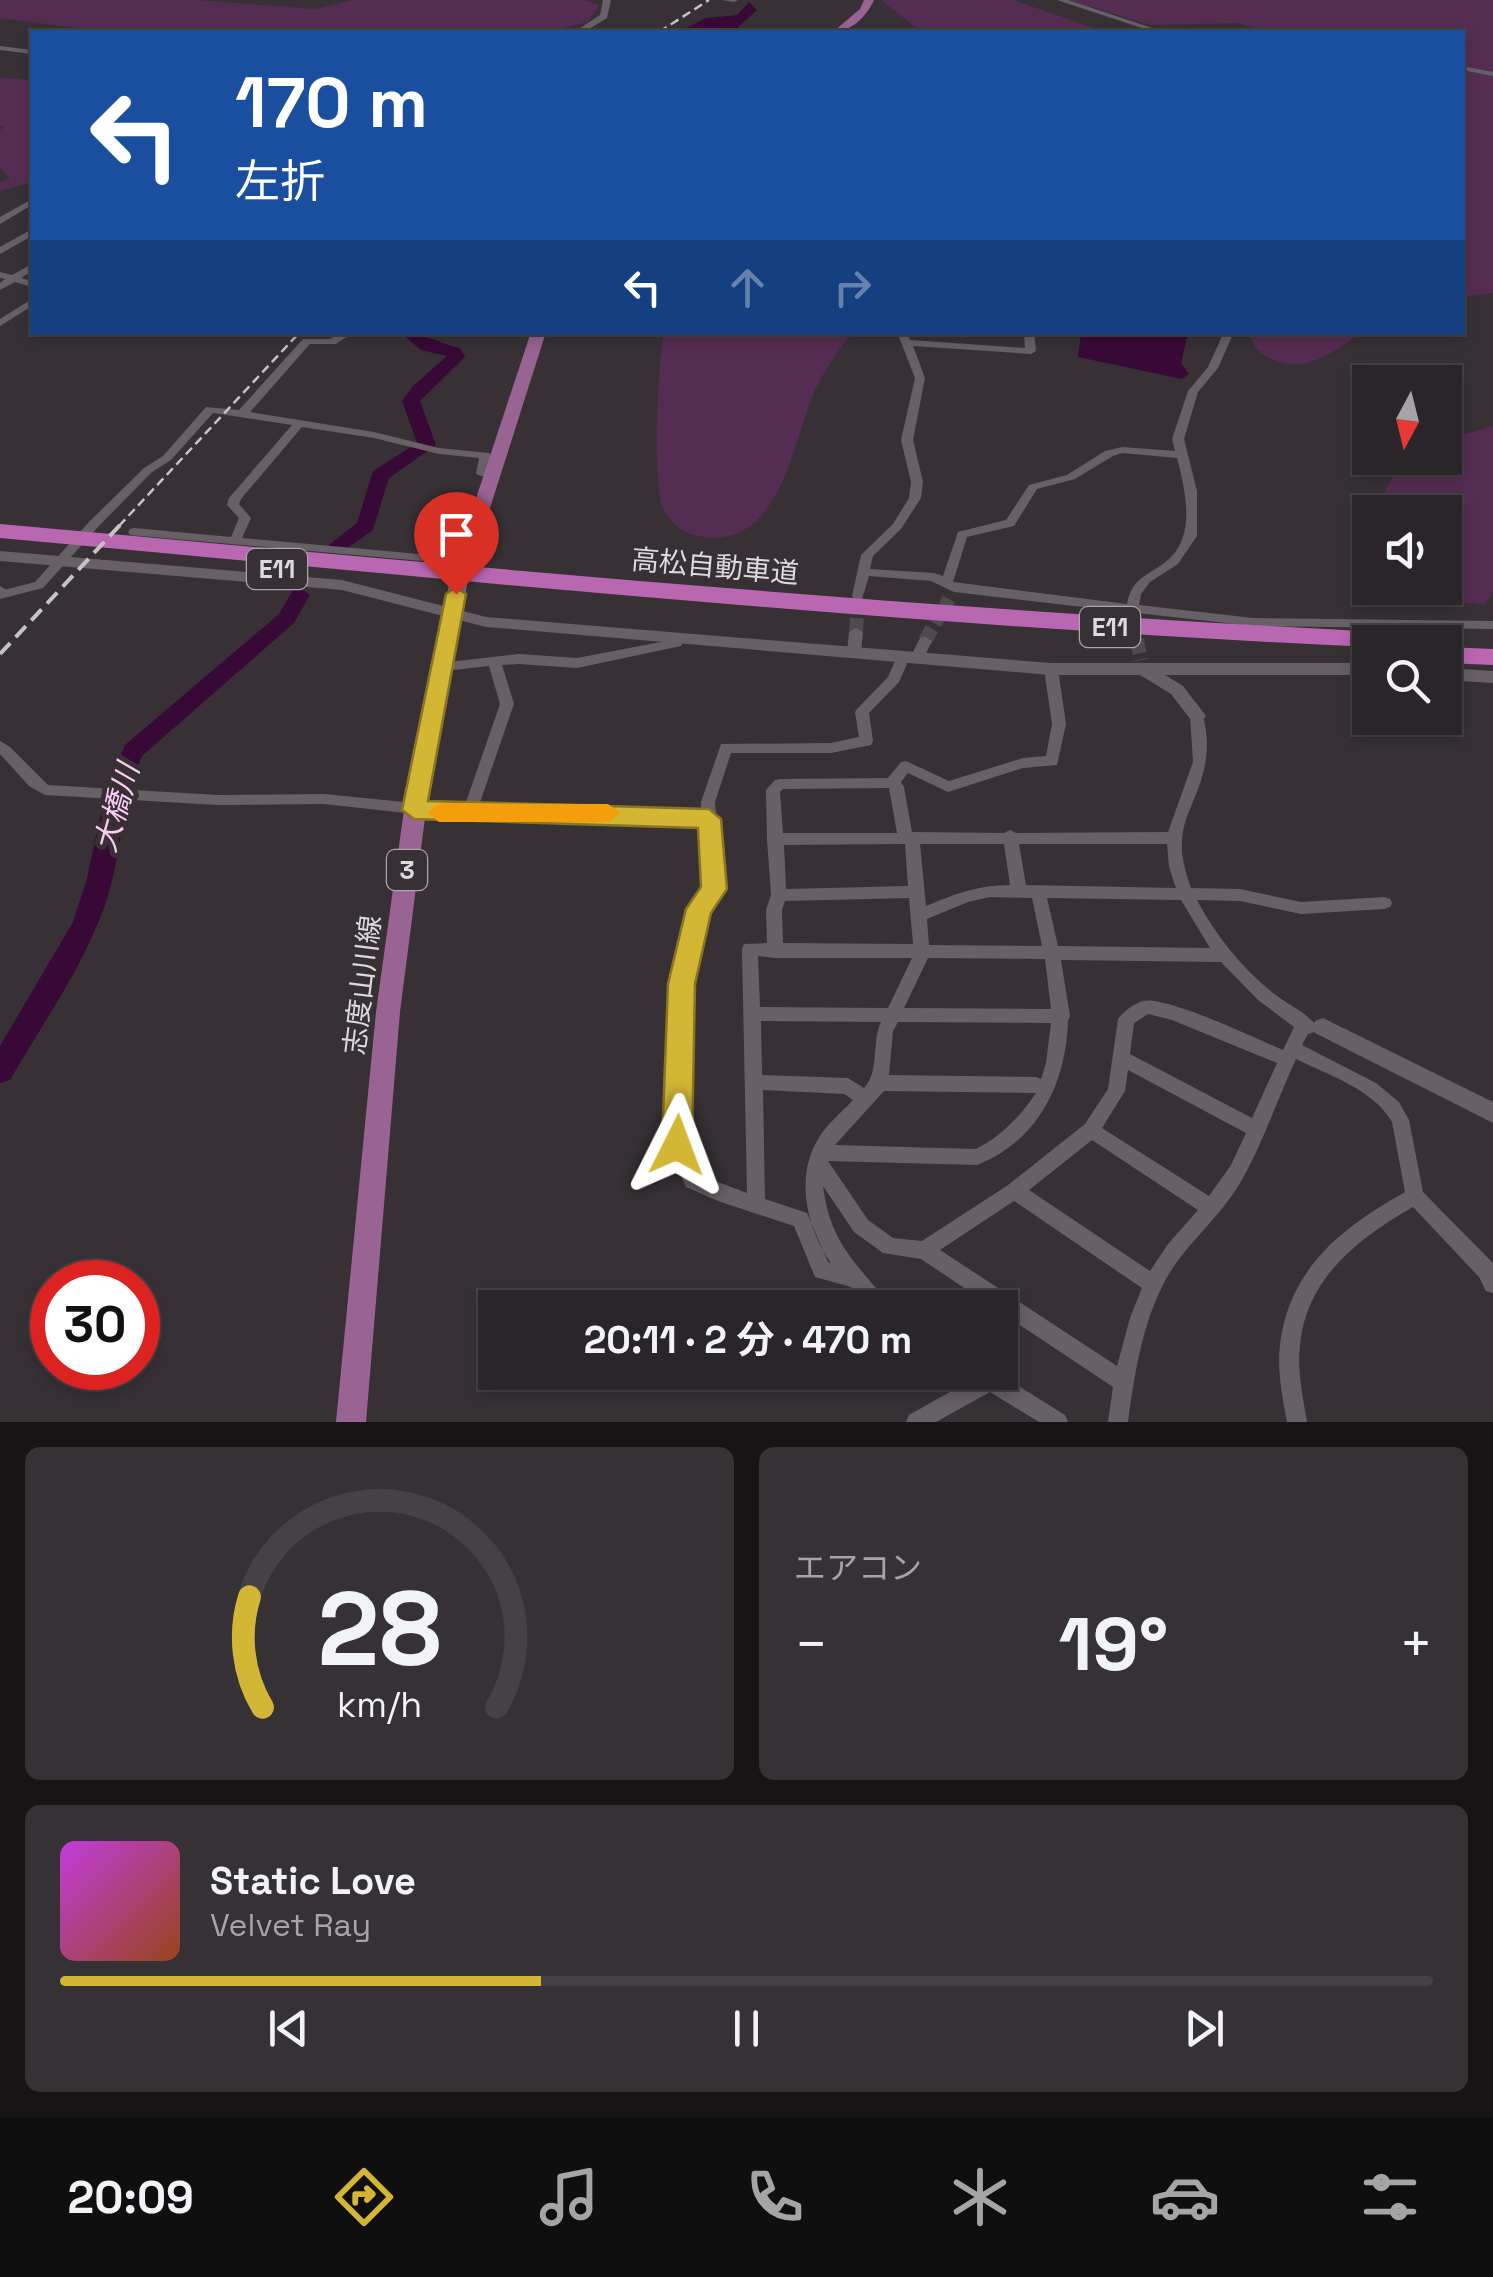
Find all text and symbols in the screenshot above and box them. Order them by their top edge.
text: 170 m [235,58,428,147]
icon: left [70,70,200,200]
text: 左折 [235,153,325,210]
icon: left [615,260,670,315]
icon: ahead [720,260,775,315]
icon: right [825,260,880,315]
north arrow [1352,365,1462,475]
map controls [1352,365,1462,735]
pin [414,492,499,595]
button: sound [1352,495,1462,605]
icon: arrive [429,507,484,562]
street label: 高松自動車道 [630,541,800,591]
road number: E11 [247,549,307,589]
road number: E11 [1080,607,1140,647]
button: search [1352,625,1462,735]
water label: 大橋川 [85,756,148,856]
road number: 3 [387,850,427,890]
street label: 志度山川線 [336,913,388,1057]
position arrow [625,1093,729,1197]
speed limit sign: 30 [30,1260,160,1390]
text: 20:11 · 2 分 · 470 m [584,1316,912,1364]
text: エアコン [794,1548,922,1588]
text: 28 [317,1563,442,1695]
text: 19° [1059,1596,1168,1692]
text: − [794,1609,828,1679]
text: + [1399,1609,1433,1679]
text: km/h [337,1682,422,1727]
text: Static Love [210,1857,416,1905]
text: Velvet Ray [210,1905,371,1945]
icon: previous [261,2001,316,2056]
icon: pause [719,2001,774,2056]
icon: next [1177,2001,1232,2056]
icon: directions [329,2162,399,2232]
icon: music [534,2162,604,2232]
icon: phone [740,2162,810,2232]
icon: climate [945,2162,1015,2232]
icon: car [1150,2162,1220,2232]
icon: filters [1355,2162,1425,2232]
text: 20:09 [68,2169,194,2226]

